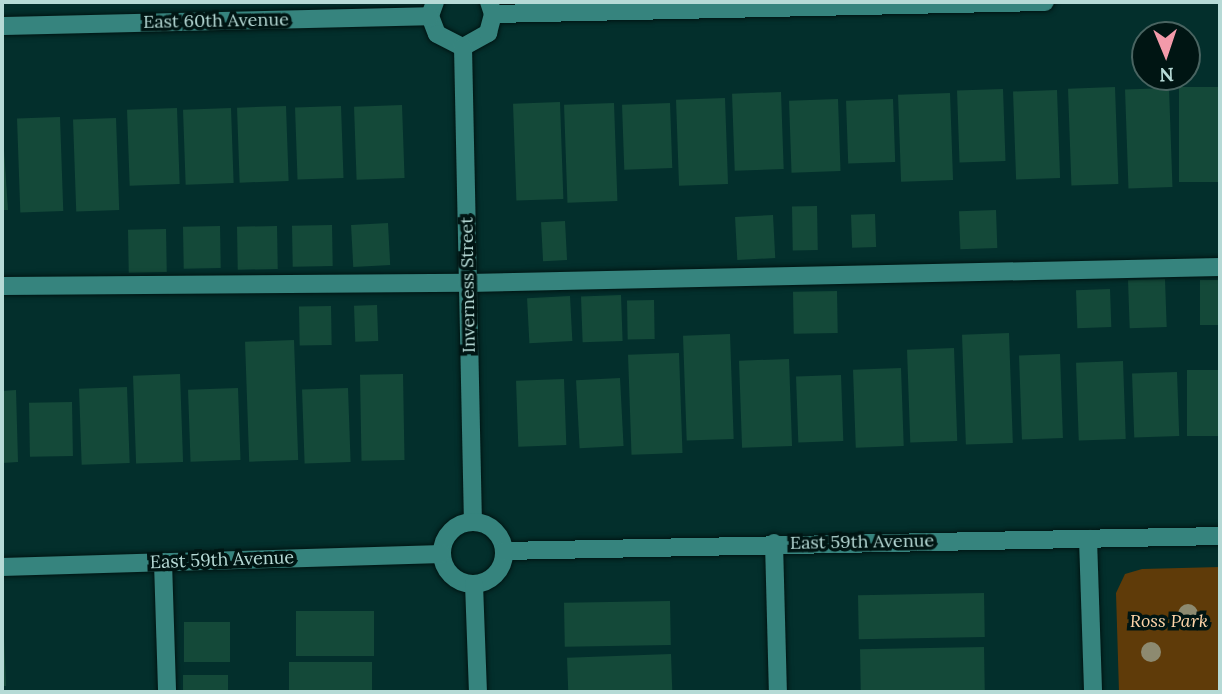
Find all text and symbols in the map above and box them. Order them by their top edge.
street label: East 60th Avenue [143,9,289,33]
north arrow [1131,21,1201,91]
text: N [1159,63,1174,87]
street label: Inverness Street [456,217,480,353]
street label: East 59th Avenue [790,530,934,554]
street label: East 59th Avenue [150,547,294,573]
park label: Ross Park [1130,610,1208,632]

